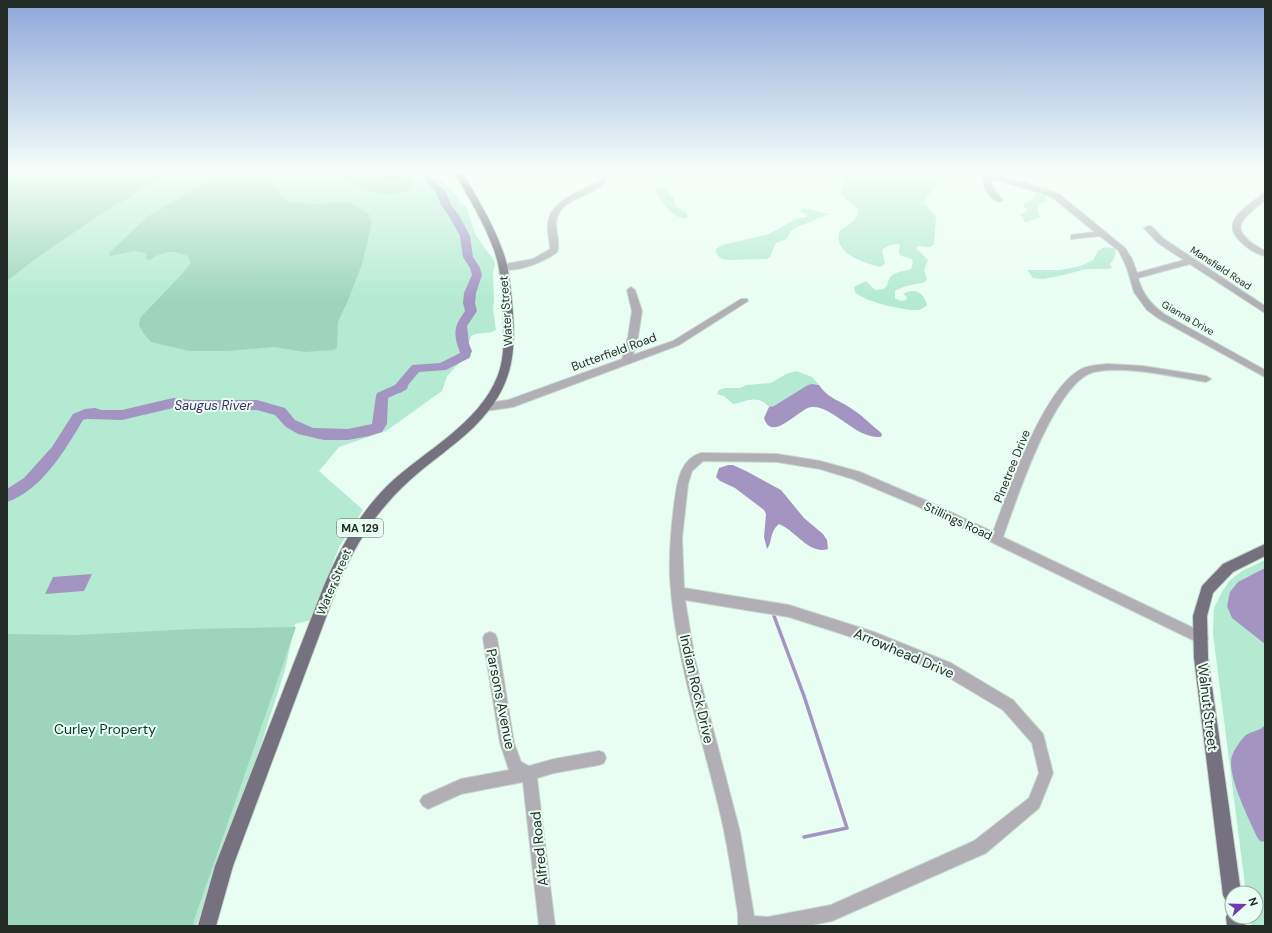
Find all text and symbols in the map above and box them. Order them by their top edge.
street label: Mansfield Road [1188,243,1254,293]
street label: Water Street [496,275,516,347]
street label: Gianna Drive [1159,298,1217,338]
street label: Butterfield Road [569,329,659,375]
water label: Saugus River [174,397,253,414]
street label: Pinetree Drive [990,427,1034,505]
street label: Stillings Road [921,498,995,544]
road number: MA 129 [337,519,383,537]
street label: Water Street [313,546,355,618]
street label: Arrowhead Drive [851,624,957,682]
street label: Indian Rock Drive [676,633,718,745]
street label: Parsons Avenue [482,647,520,751]
street label: Walnut Street [1194,662,1222,752]
park label: Curley Property [54,720,156,738]
street label: Alfred Road [526,811,552,887]
north arrow [1224,885,1264,925]
text: N [1245,895,1261,908]

